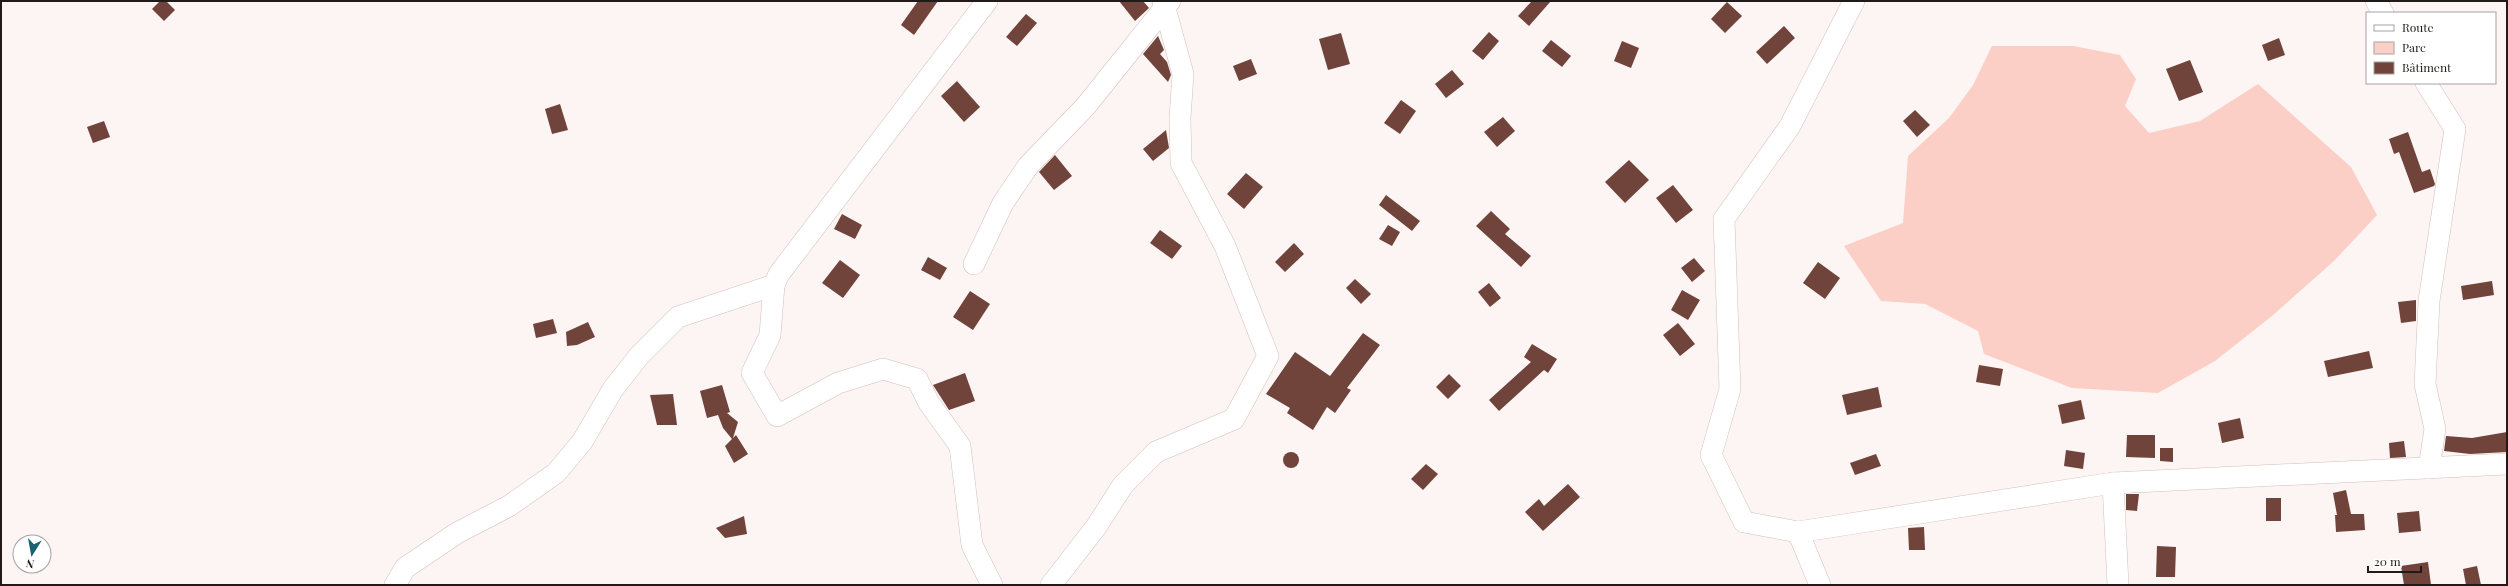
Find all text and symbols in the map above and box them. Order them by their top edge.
legend [2366,12,2496,84]
text: Route [2402,19,2434,35]
text: Parc [2402,39,2426,55]
text: Bâtiment [2402,59,2452,75]
north arrow [12,534,52,574]
scale bar [2368,548,2421,574]
text: 20 m [2374,553,2401,569]
text: N [25,556,35,572]

